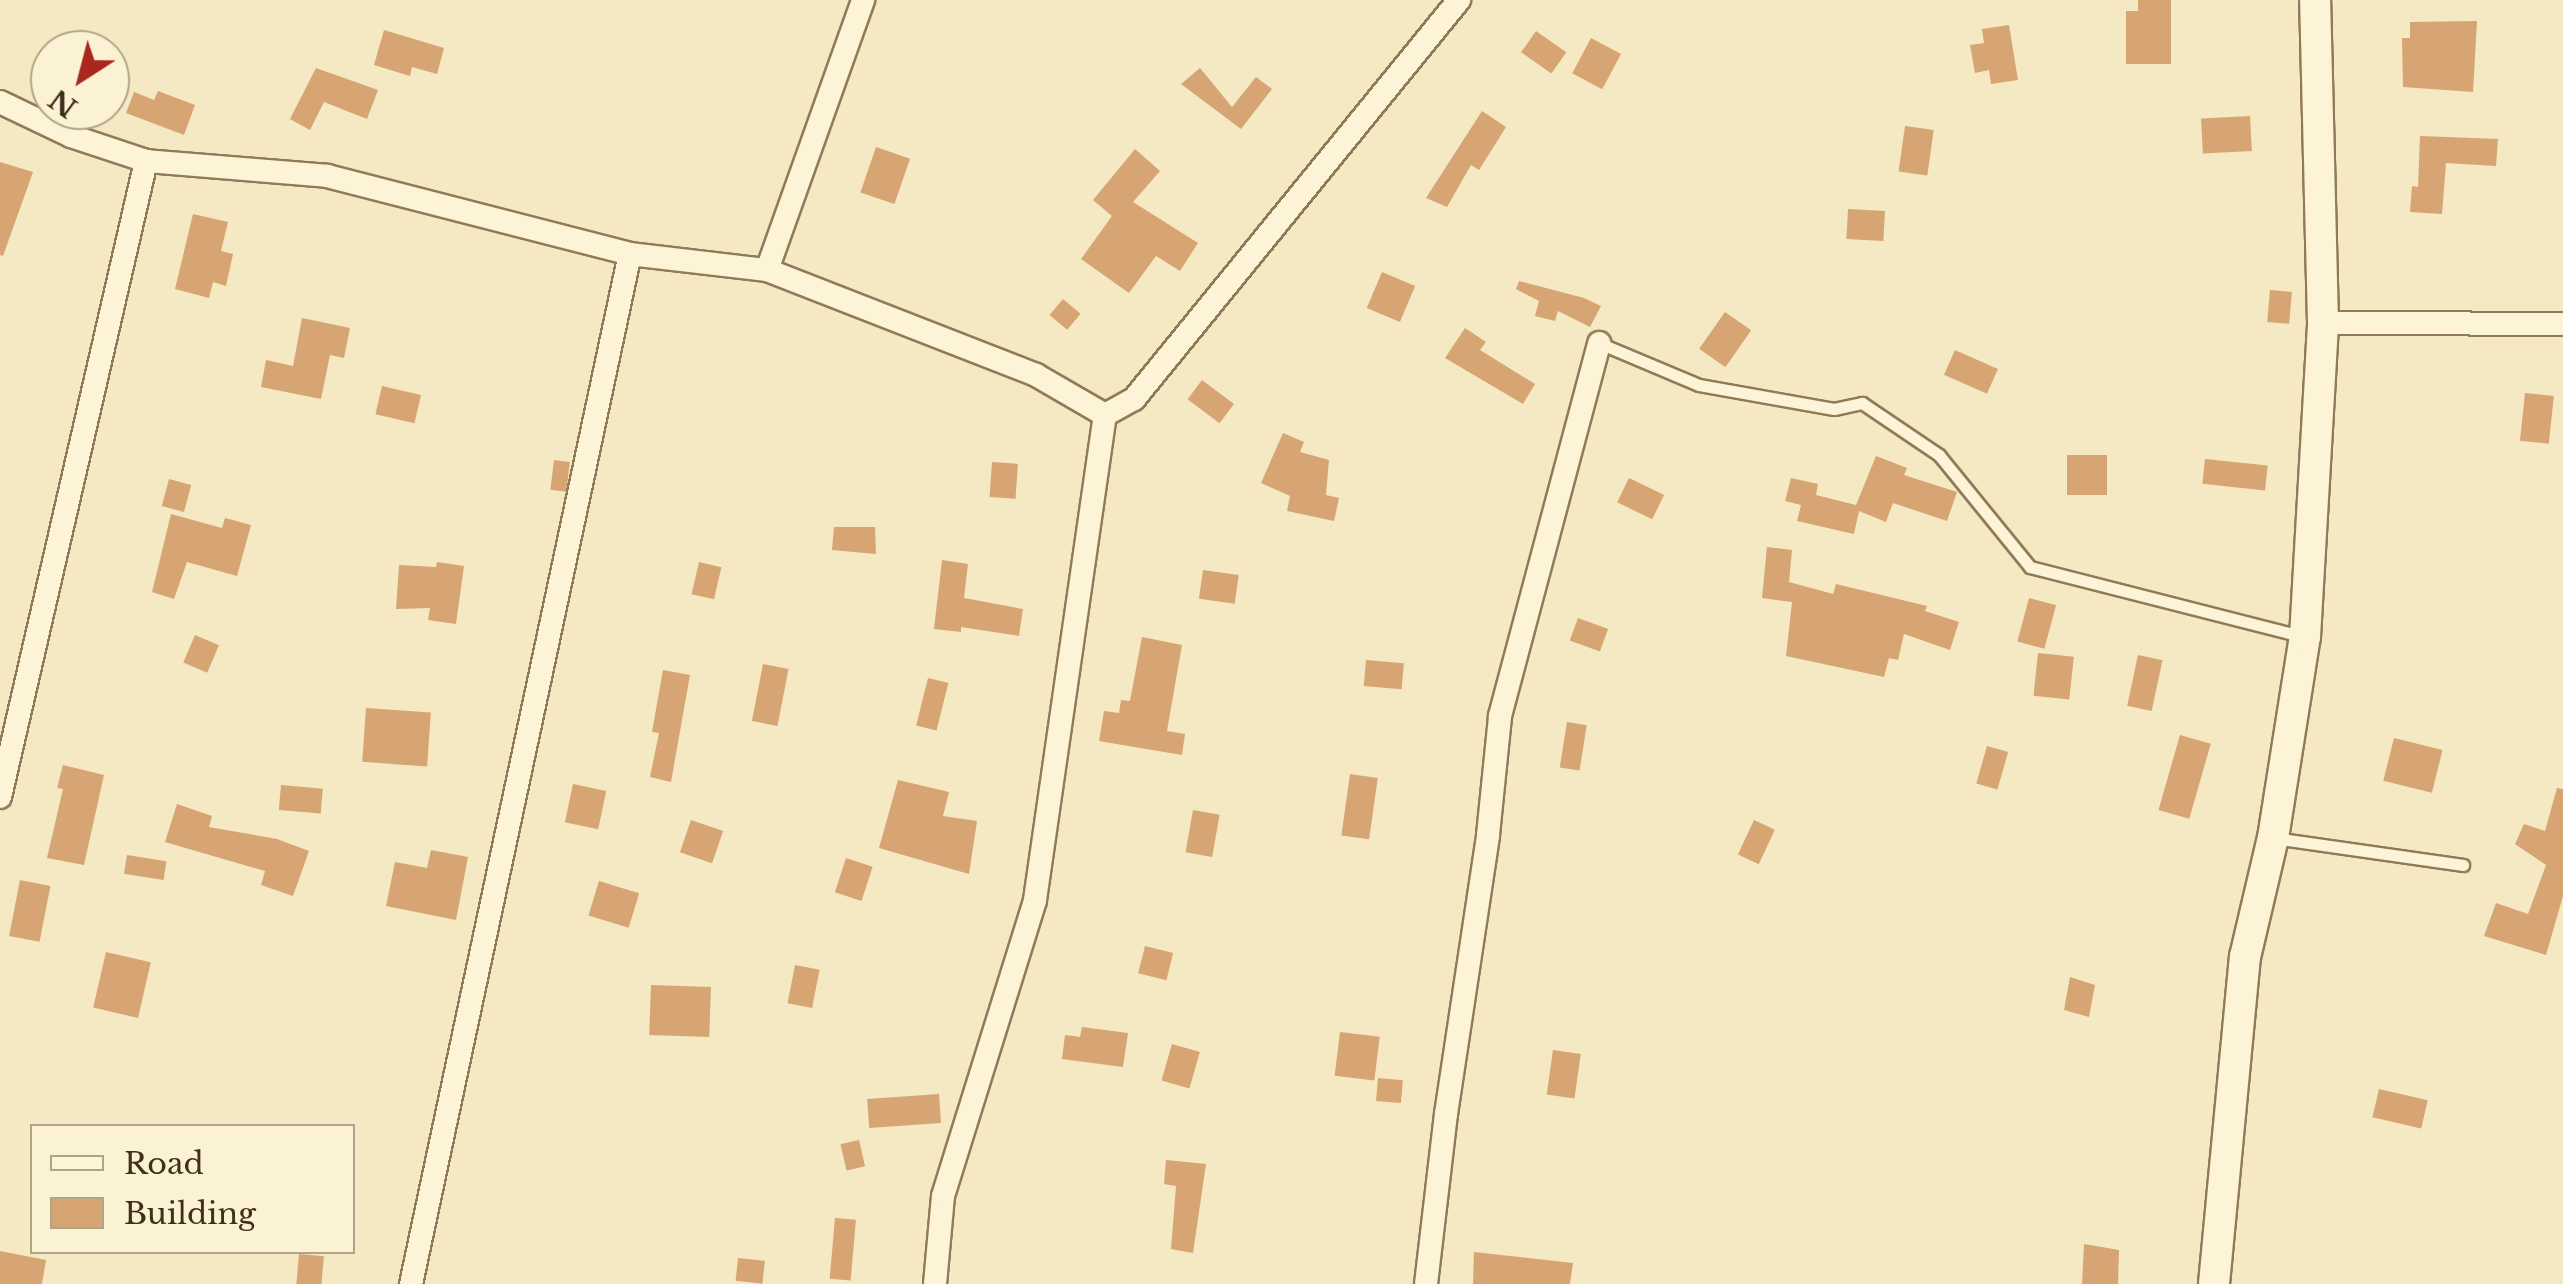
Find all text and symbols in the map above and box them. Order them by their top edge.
north arrow [30,30,130,130]
text: N [42,81,84,125]
legend [30,1124,355,1254]
text: Road [124,1145,204,1182]
text: Building [124,1195,256,1232]

